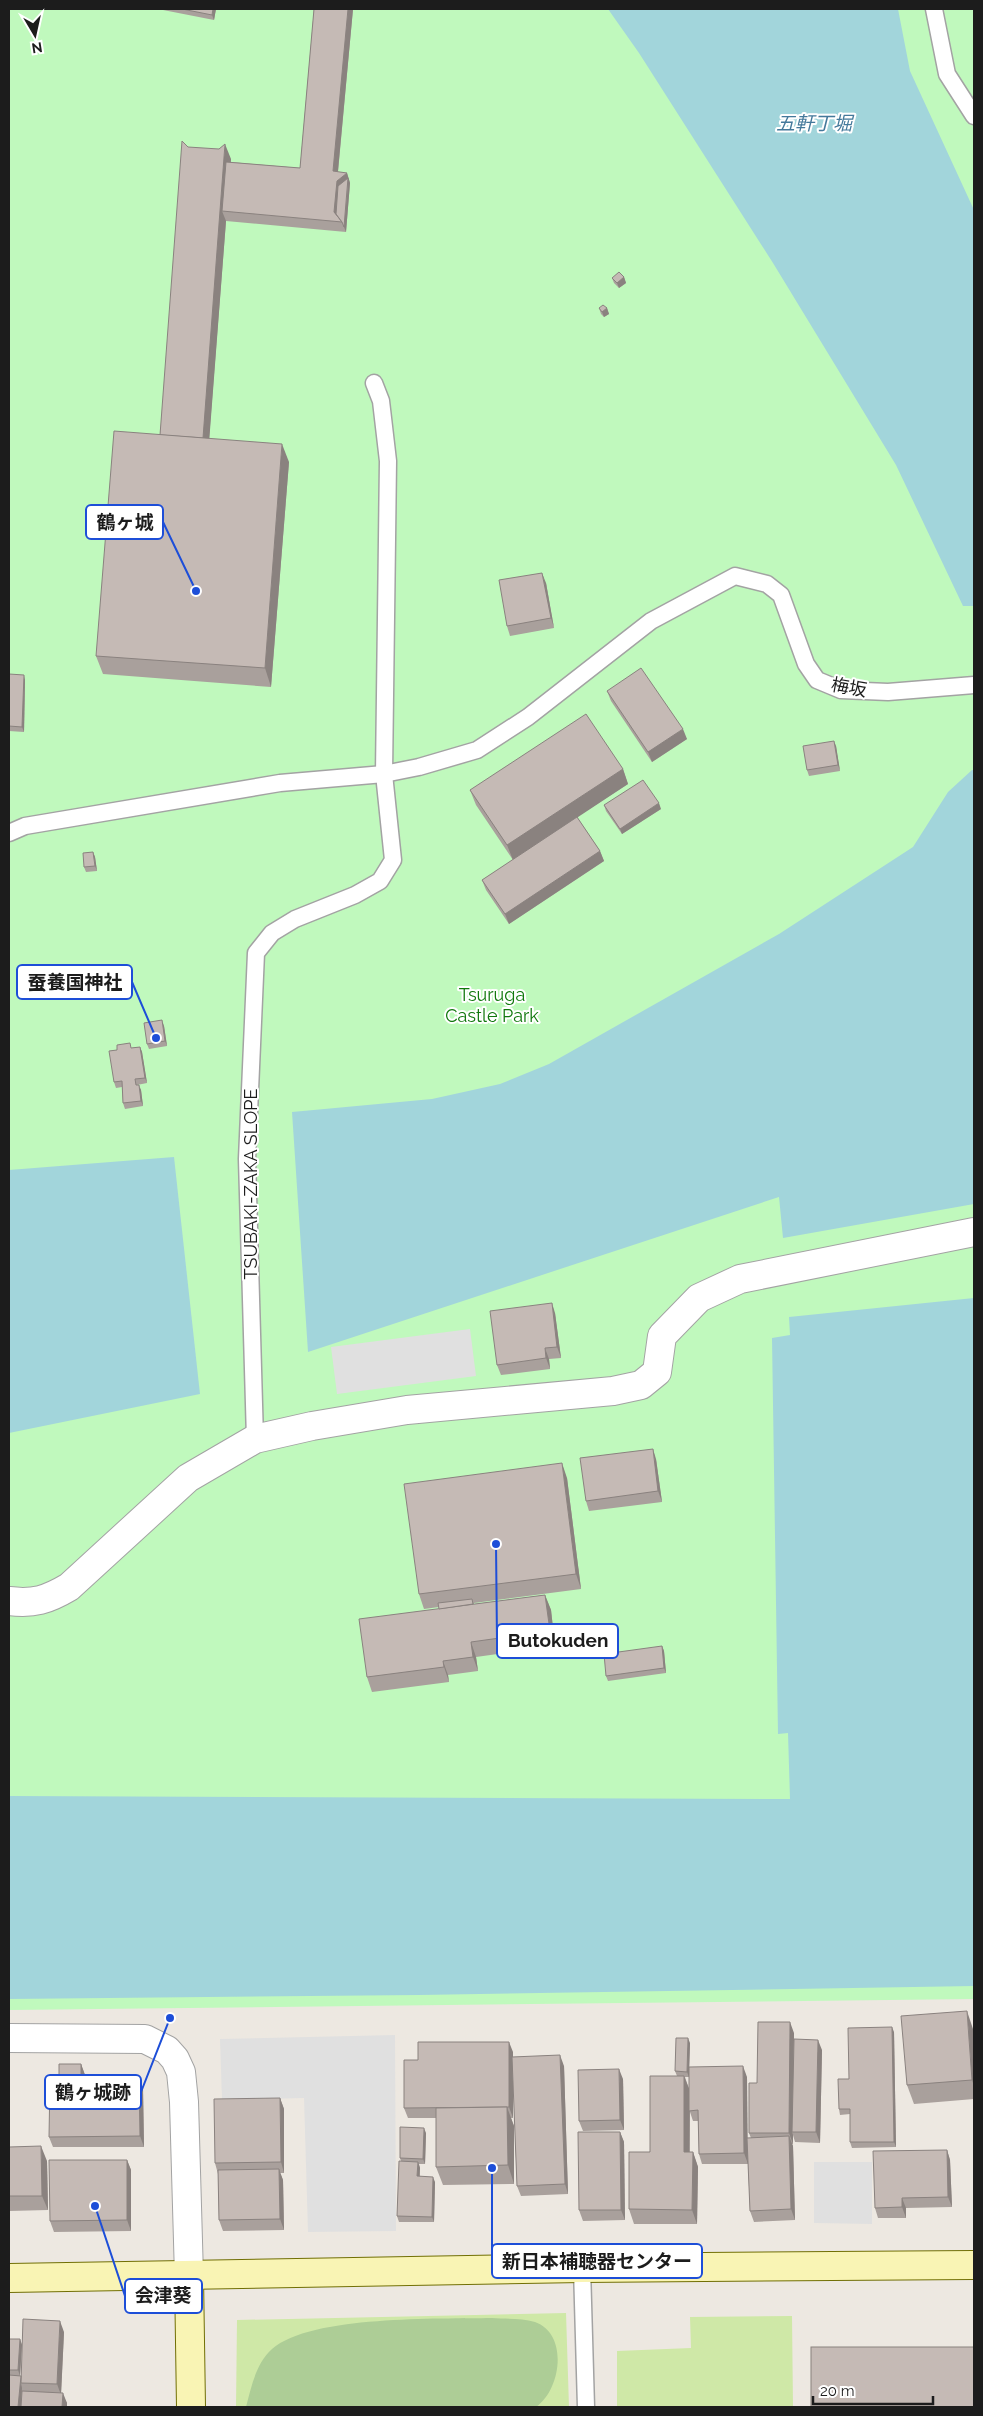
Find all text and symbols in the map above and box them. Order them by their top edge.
north arrow [10,10,60,60]
text: N [31,39,44,57]
water label: 五軒丁堀 [776,112,855,134]
callout: 鶴ヶ城 [86,505,163,539]
text: 鶴ヶ城 [96,511,154,533]
street label: 梅坂 [829,674,869,700]
callout: 蚕養国神社 [17,965,132,999]
text: 蚕養国神社 [27,971,123,993]
park label: Tsuruga Castle Park [445,984,539,1026]
street label: TSUBAKI-ZAKA SLOPE [240,1089,261,1279]
callout: Butokuden [497,1624,618,1658]
text: Butokuden [508,1629,608,1651]
callout: 鶴ヶ城跡 [45,2075,141,2109]
text: 鶴ヶ城跡 [55,2081,131,2103]
callout: 新日本補聴器センター [492,2244,702,2278]
text: 新日本補聴器センター [502,2250,692,2272]
callout: 会津葵 [125,2279,202,2313]
text: 会津葵 [134,2284,192,2306]
scale bar [813,2374,933,2406]
text: 20 m [820,2382,855,2400]

